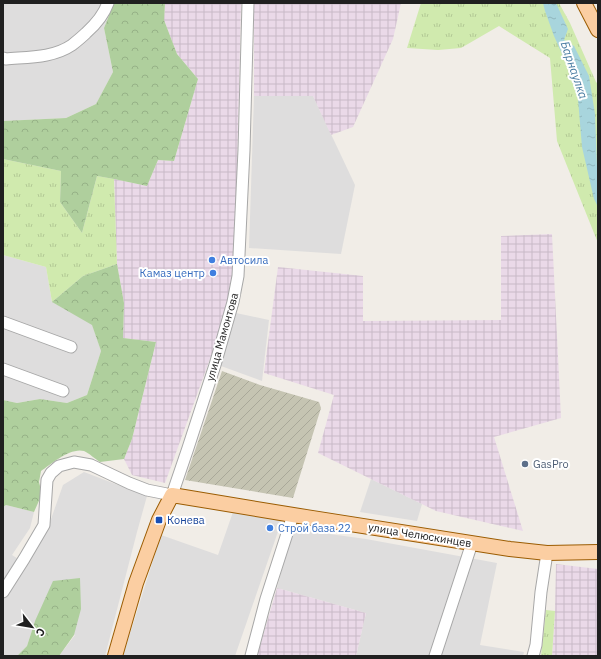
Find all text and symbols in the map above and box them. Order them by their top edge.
water label: Барнаулка [558,39,591,101]
place label: Автосила [220,253,268,267]
marker: Автосила [207,255,217,265]
place label: Камаз центр [140,266,205,280]
marker: Камаз центр [208,268,218,278]
street label: улица Мамонтова [203,291,241,383]
place label: GasPro [533,457,569,471]
marker: GasPro [520,459,530,469]
place label: Конева [167,513,205,527]
marker: Конева [154,515,164,525]
street label: улица Челюскинцев [367,520,473,550]
place label: Строй база 22 [278,521,351,535]
marker: Строй база 22 [265,523,275,533]
north arrow [12,607,52,647]
text: С [33,625,48,639]

